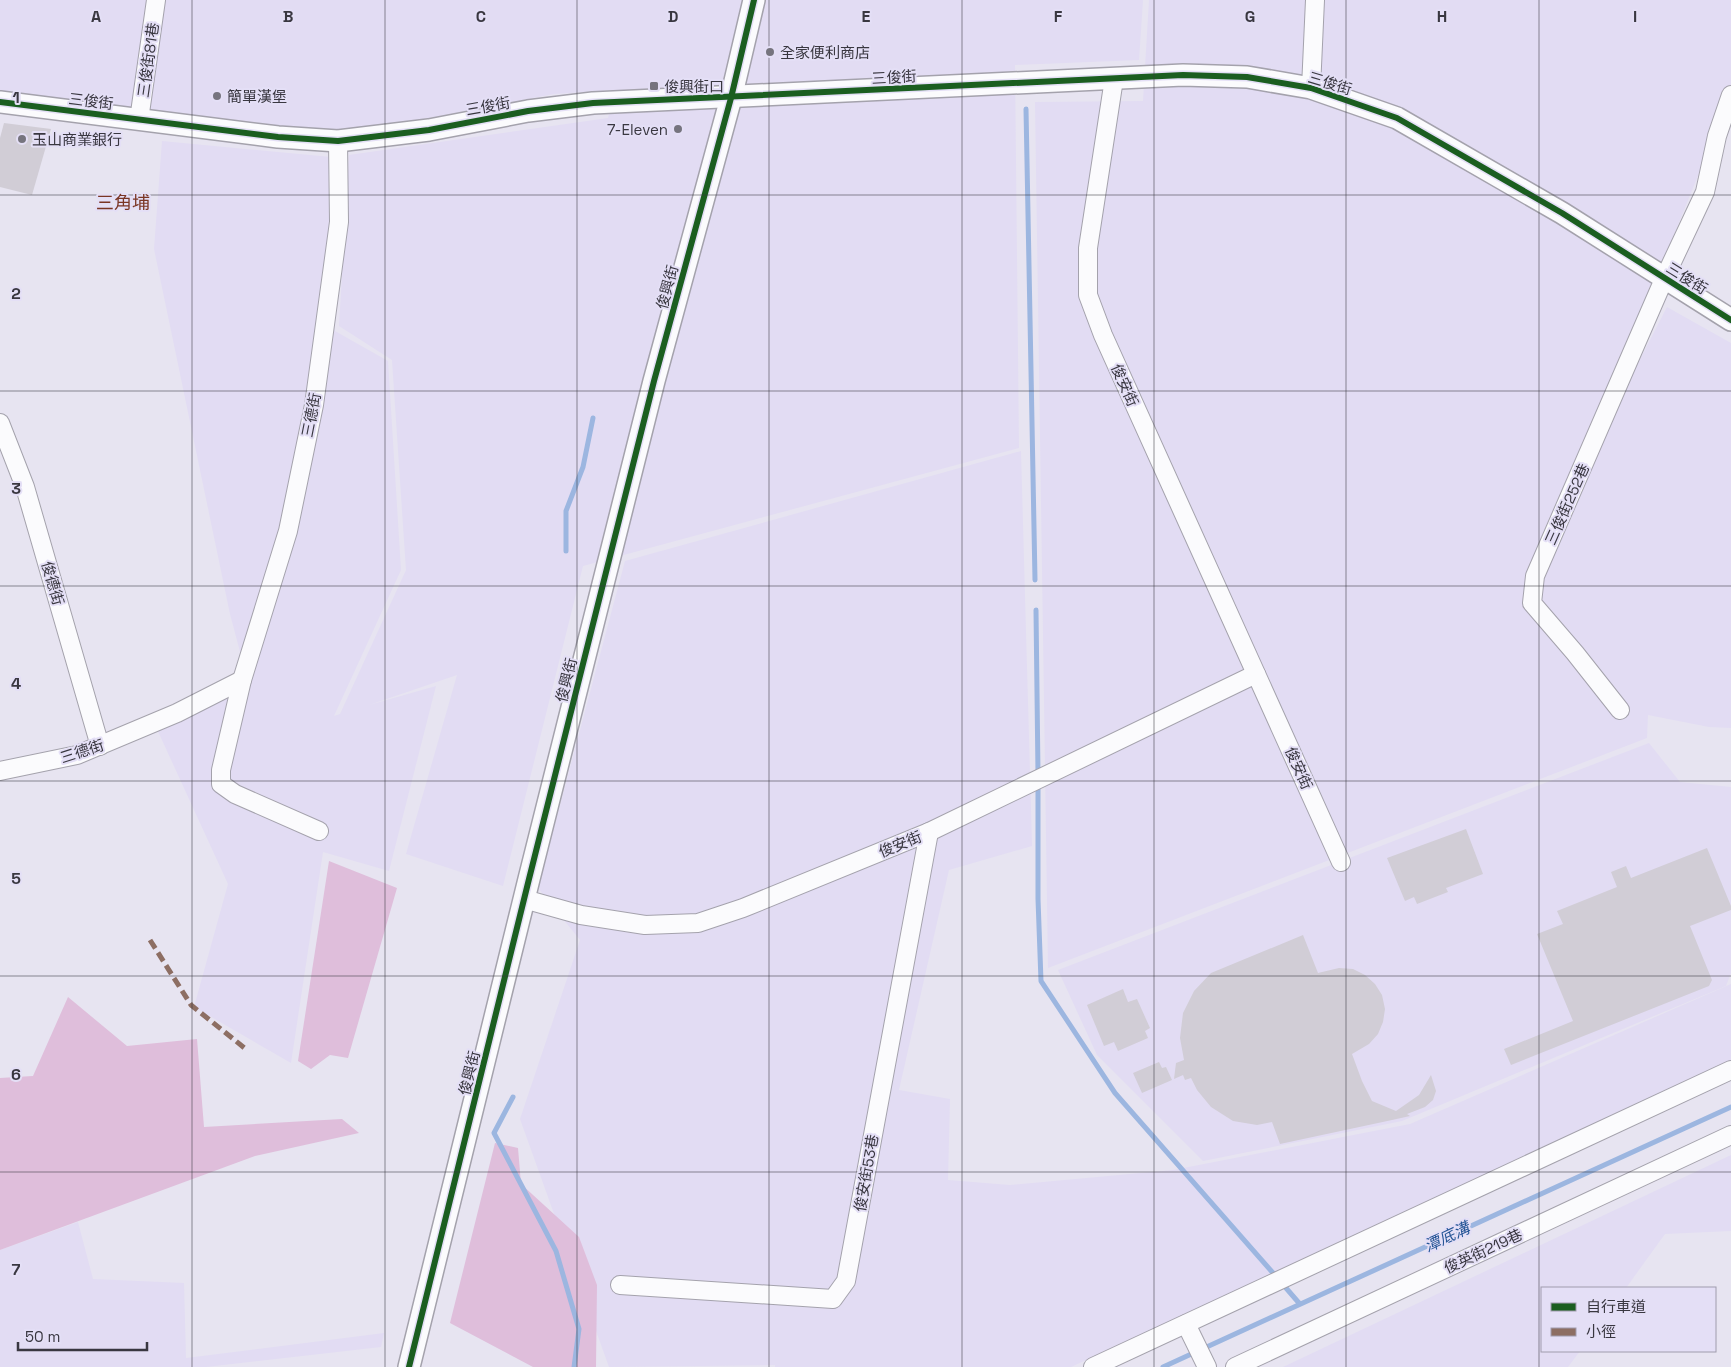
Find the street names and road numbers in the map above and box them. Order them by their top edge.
street label: 三俊街81巷 [133,21,163,99]
street label: 三俊街 [871,66,917,88]
street label: 三俊街 [1306,67,1354,99]
street label: 三俊街 [68,89,114,113]
street label: 三俊街 [464,93,512,119]
street label: 三俊街 [1663,258,1711,298]
street label: 俊興街 [652,263,682,311]
street label: 俊安街 [1107,361,1143,409]
street label: 三德街 [297,391,325,439]
street label: 三俊街252巷 [1541,460,1593,548]
street label: 俊德街 [38,559,68,607]
street label: 俊興街 [551,656,581,704]
street label: 三德街 [58,735,106,767]
street label: 俊安街 [1281,744,1317,792]
street label: 俊安街 [876,827,924,861]
street label: 俊興街 [454,1049,484,1097]
street label: 俊安街53巷 [850,1133,882,1213]
street label: 俊英街219巷 [1441,1225,1525,1277]

